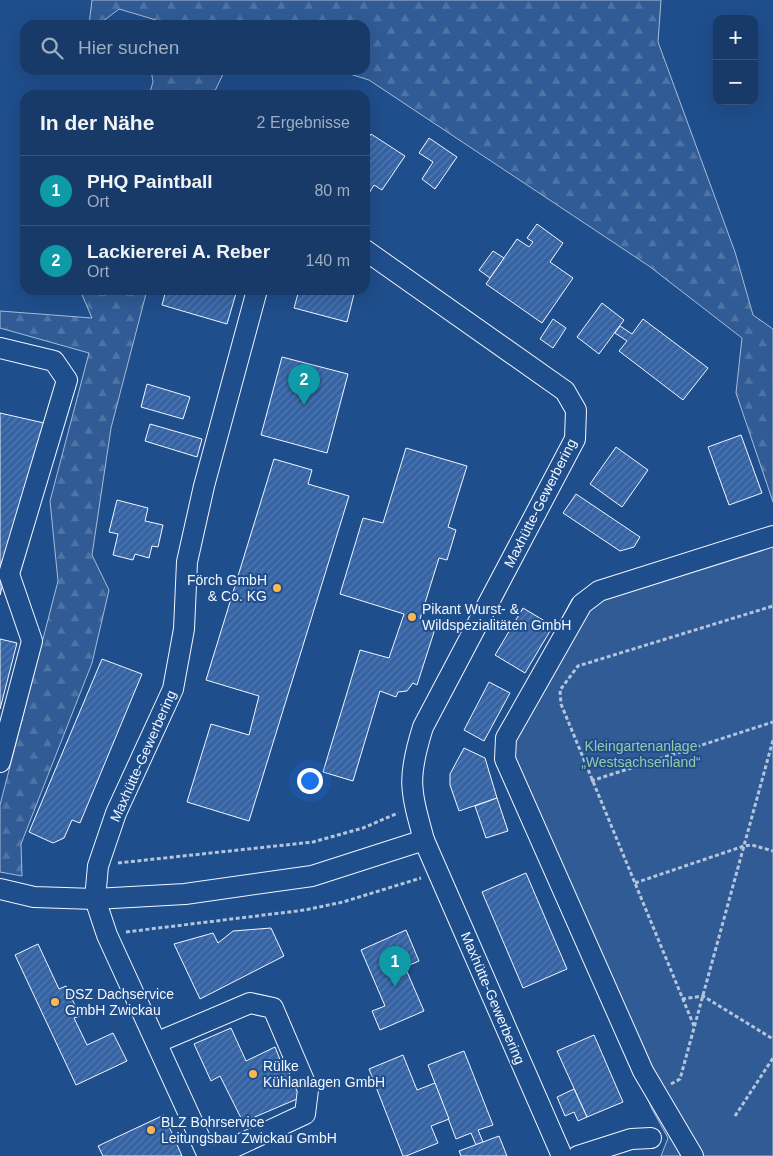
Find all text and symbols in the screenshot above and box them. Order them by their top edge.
map controls [713,15,758,105]
button: + [713,15,758,60]
search box [20,20,370,75]
icon: search [38,34,66,62]
text: Hier suchen [78,37,179,58]
button: − [713,60,758,105]
text: In der Nähe [40,111,154,134]
text: 2 Ergebnisse [257,114,350,131]
text: PHQ Paintball [87,171,213,192]
text: 1 [52,182,60,199]
text: 80 m [314,182,350,199]
text: Ort [87,193,109,210]
text: Lackiererei A. Reber [87,241,270,262]
text: 2 [52,252,60,269]
text: 140 m [306,252,350,269]
text: Ort [87,263,109,280]
pin: 2 [288,364,320,405]
street label: Maxhütte-Gewerbering [501,436,579,570]
place label: Förch GmbH & Co. KG [187,572,267,604]
marker: Förch GmbH & Co. KG [271,582,283,594]
place label: Pikant Wurst- & Wildspezialitäten GmbH [422,601,571,633]
marker: Pikant Wurst- & Wildspezialitäten GmbH [406,611,418,623]
street label: Maxhütte-Gewerbering [107,688,179,824]
park label: Kleingartenanlage „Westsachsenland“ [581,738,701,770]
your location [297,768,323,794]
street label: Maxhütte-Gewerbering [458,929,528,1067]
pin: 1 [379,946,411,987]
place label: DSZ Dachservice GmbH Zwickau [65,986,174,1018]
marker: DSZ Dachservice GmbH Zwickau [49,996,61,1008]
place label: Rülke Kühlanlagen GmbH [263,1058,385,1090]
marker: Rülke Kühlanlagen GmbH [247,1068,259,1080]
place label: BLZ Bohrservice Leitungsbau Zwickau GmbH [161,1114,337,1146]
marker: BLZ Bohrservice Leitungsbau Zwickau GmbH [145,1124,157,1136]

